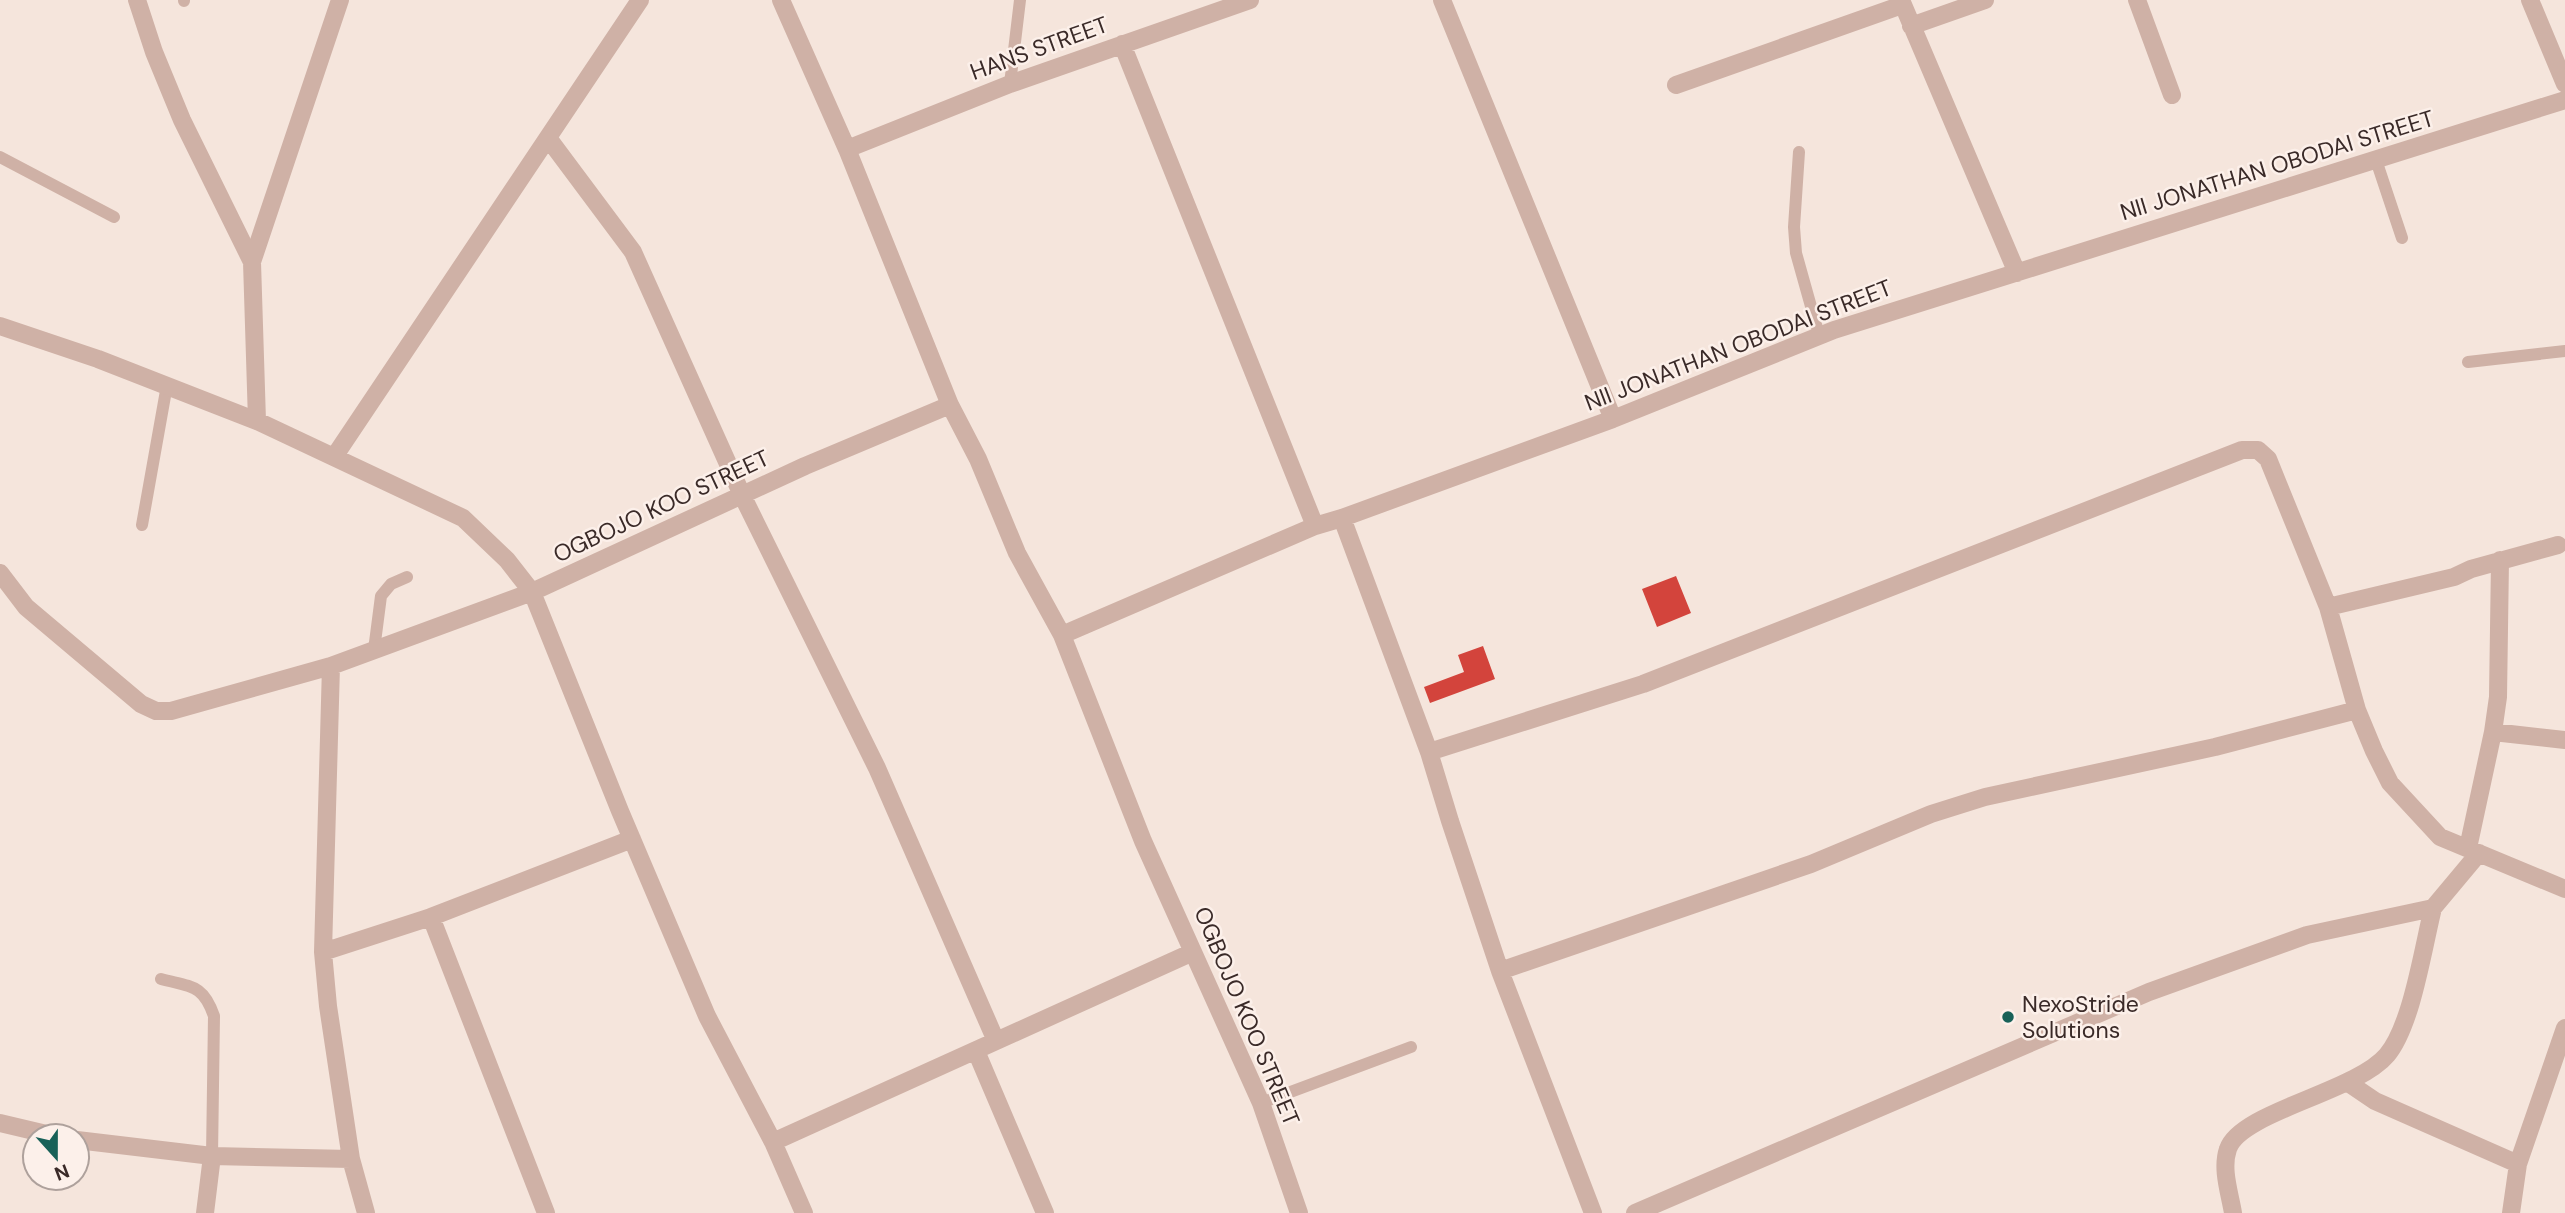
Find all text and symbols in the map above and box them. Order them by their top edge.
street label: HANS STREET [966,9,1112,87]
street label: NII JONATHAN OBODAI STREET [2116,103,2438,227]
street label: NII JONATHAN OBODAI STREET [1580,272,1896,418]
street label: OGBOJO KOO STREET [548,443,774,569]
street label: OGBOJO KOO STREET [1187,902,1307,1130]
place label: NexoStride Solutions [2022,989,2139,1045]
marker: NexoStride Solutions [2000,1009,2016,1025]
north arrow [21,1122,91,1192]
text: N [51,1158,73,1187]

